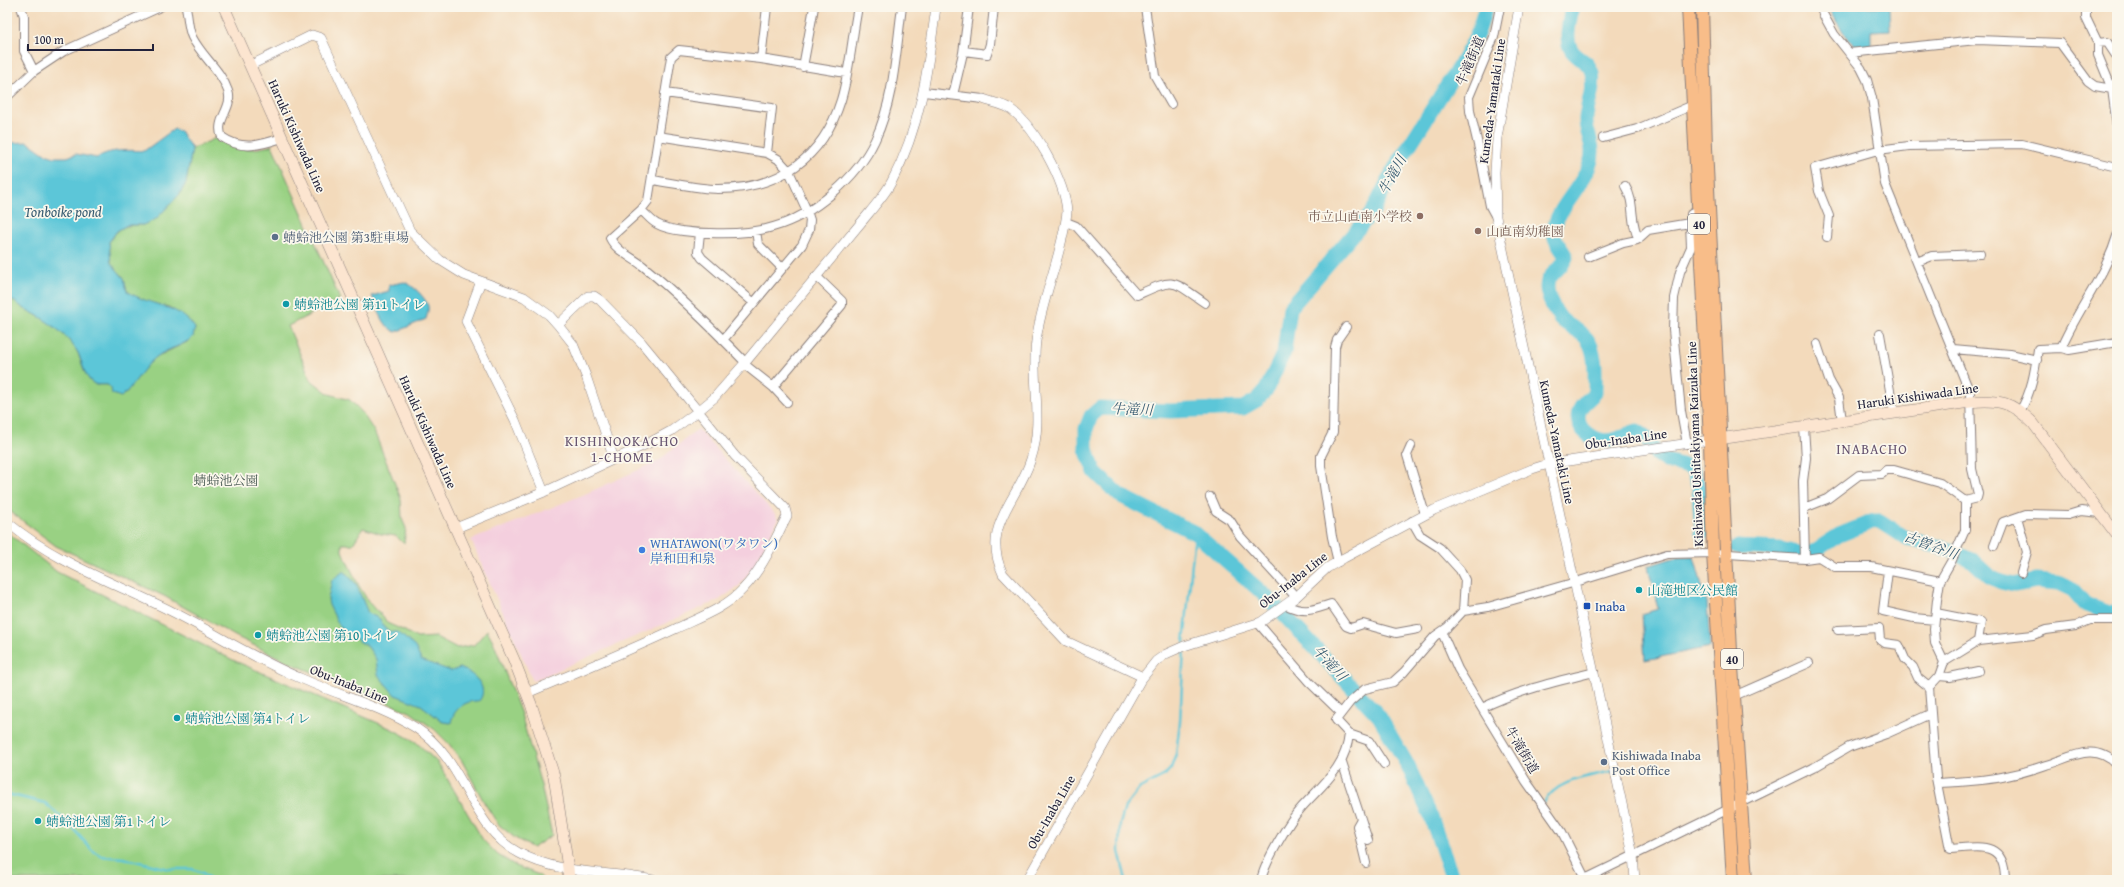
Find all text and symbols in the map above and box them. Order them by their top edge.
scale bar [28,26,153,52]
text: 100 m [34,31,64,48]
street label: 牛滝街道 [1451,33,1489,89]
street label: Kumeda-Yamataki Line [1474,37,1510,165]
street label: Haruki Kishiwada Line [263,76,331,196]
water label: 牛滝川 [1373,150,1412,198]
water label: Tonboike pond [24,202,102,222]
place label: 市立山直南小学校 [1308,207,1412,226]
marker: 市立山直南小学校 [1415,211,1425,221]
road number: 40 [1688,214,1710,234]
place label: 山直南幼稚園 [1486,222,1564,241]
marker: 山直南幼稚園 [1473,226,1483,236]
place label: 蜻蛉池公園 第3駐車場 [283,228,409,247]
marker: 蜻蛉池公園 第3駐車場 [270,232,280,242]
place label: 蜻蛉池公園 第11トイレ [294,295,426,314]
marker: 蜻蛉池公園 第11トイレ [281,299,291,309]
street label: Kishiwada Ushitakiyama Kaizuka Line [1682,341,1708,547]
street label: Haruki Kishiwada Line [394,372,462,492]
street label: Kumeda-Yamataki Line [1535,378,1579,506]
street label: Haruki Kishiwada Line [1856,378,1980,414]
water label: 牛滝川 [1111,398,1155,420]
street label: Obu-Inaba Line [1584,424,1668,454]
district label: KISHINOOKACHO 1-CHOME [565,431,679,467]
district label: INABACHO [1836,439,1908,459]
park label: 蜻蛉池公園 [193,471,259,490]
water label: 古曽谷川 [1901,526,1963,565]
place label: WHATAWON(ワタワン) 岸和田和泉 [650,534,778,568]
marker: WHATAWON(ワタワン) 岸和田和泉 [637,545,647,555]
street label: Obu-Inaba Line [1255,547,1331,613]
place label: 山滝地区公民館 [1647,581,1738,600]
marker: 山滝地区公民館 [1634,585,1644,595]
place label: Inaba [1595,597,1626,616]
marker: Inaba [1582,601,1592,611]
place label: 蜻蛉池公園 第10トイレ [266,626,398,645]
marker: 蜻蛉池公園 第10トイレ [253,630,263,640]
water label: 牛滝川 [1308,641,1353,687]
road number: 40 [1721,649,1743,669]
street label: Obu-Inaba Line [307,660,391,708]
place label: 蜻蛉池公園 第4トイレ [185,709,310,728]
marker: 蜻蛉池公園 第4トイレ [172,713,182,723]
street label: 牛滝街道 [1500,723,1544,777]
place label: Kishiwada Inaba Post Office [1612,746,1702,780]
marker: Kishiwada Inaba Post Office [1599,757,1609,767]
street label: Obu-Inaba Line [1022,771,1080,853]
place label: 蜻蛉池公園 第1トイレ [46,812,171,831]
marker: 蜻蛉池公園 第1トイレ [33,816,43,826]

